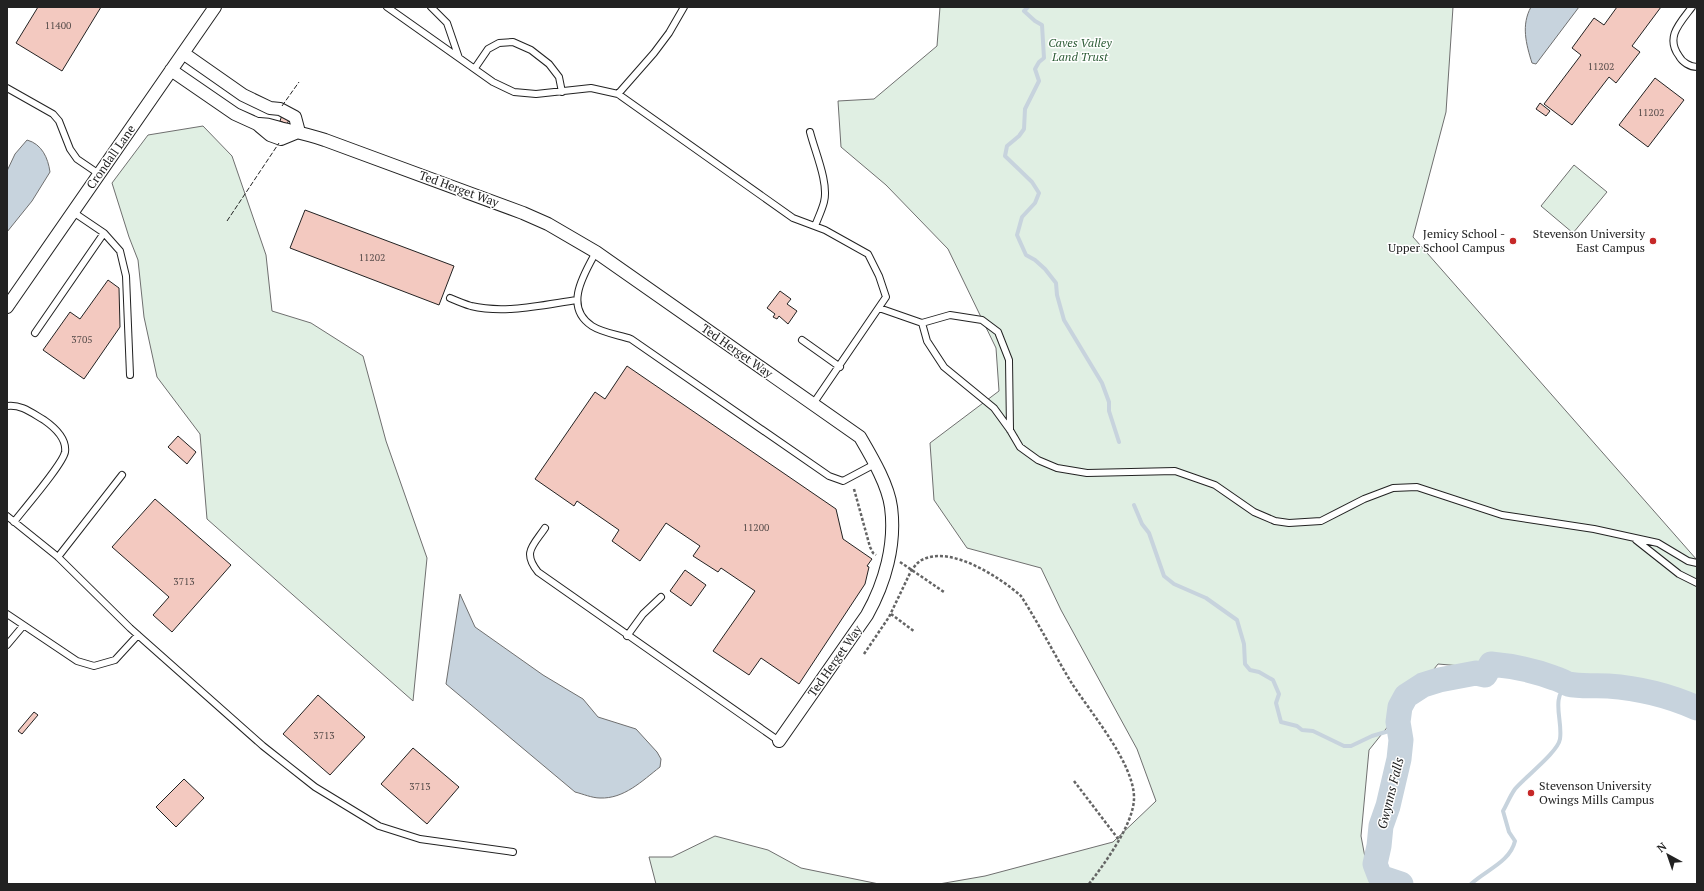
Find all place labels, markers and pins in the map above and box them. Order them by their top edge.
place label: Jemicy School - Upper School Campus [1388,226,1505,255]
place label: Stevenson University East Campus [1533,226,1646,255]
marker: Jemicy School - Upper School Campus [1508,236,1518,246]
marker: Stevenson University East Campus [1648,236,1658,246]
place label: Stevenson University Owings Mills Campus [1539,778,1654,807]
marker: Stevenson University Owings Mills Campus [1526,788,1536,798]

